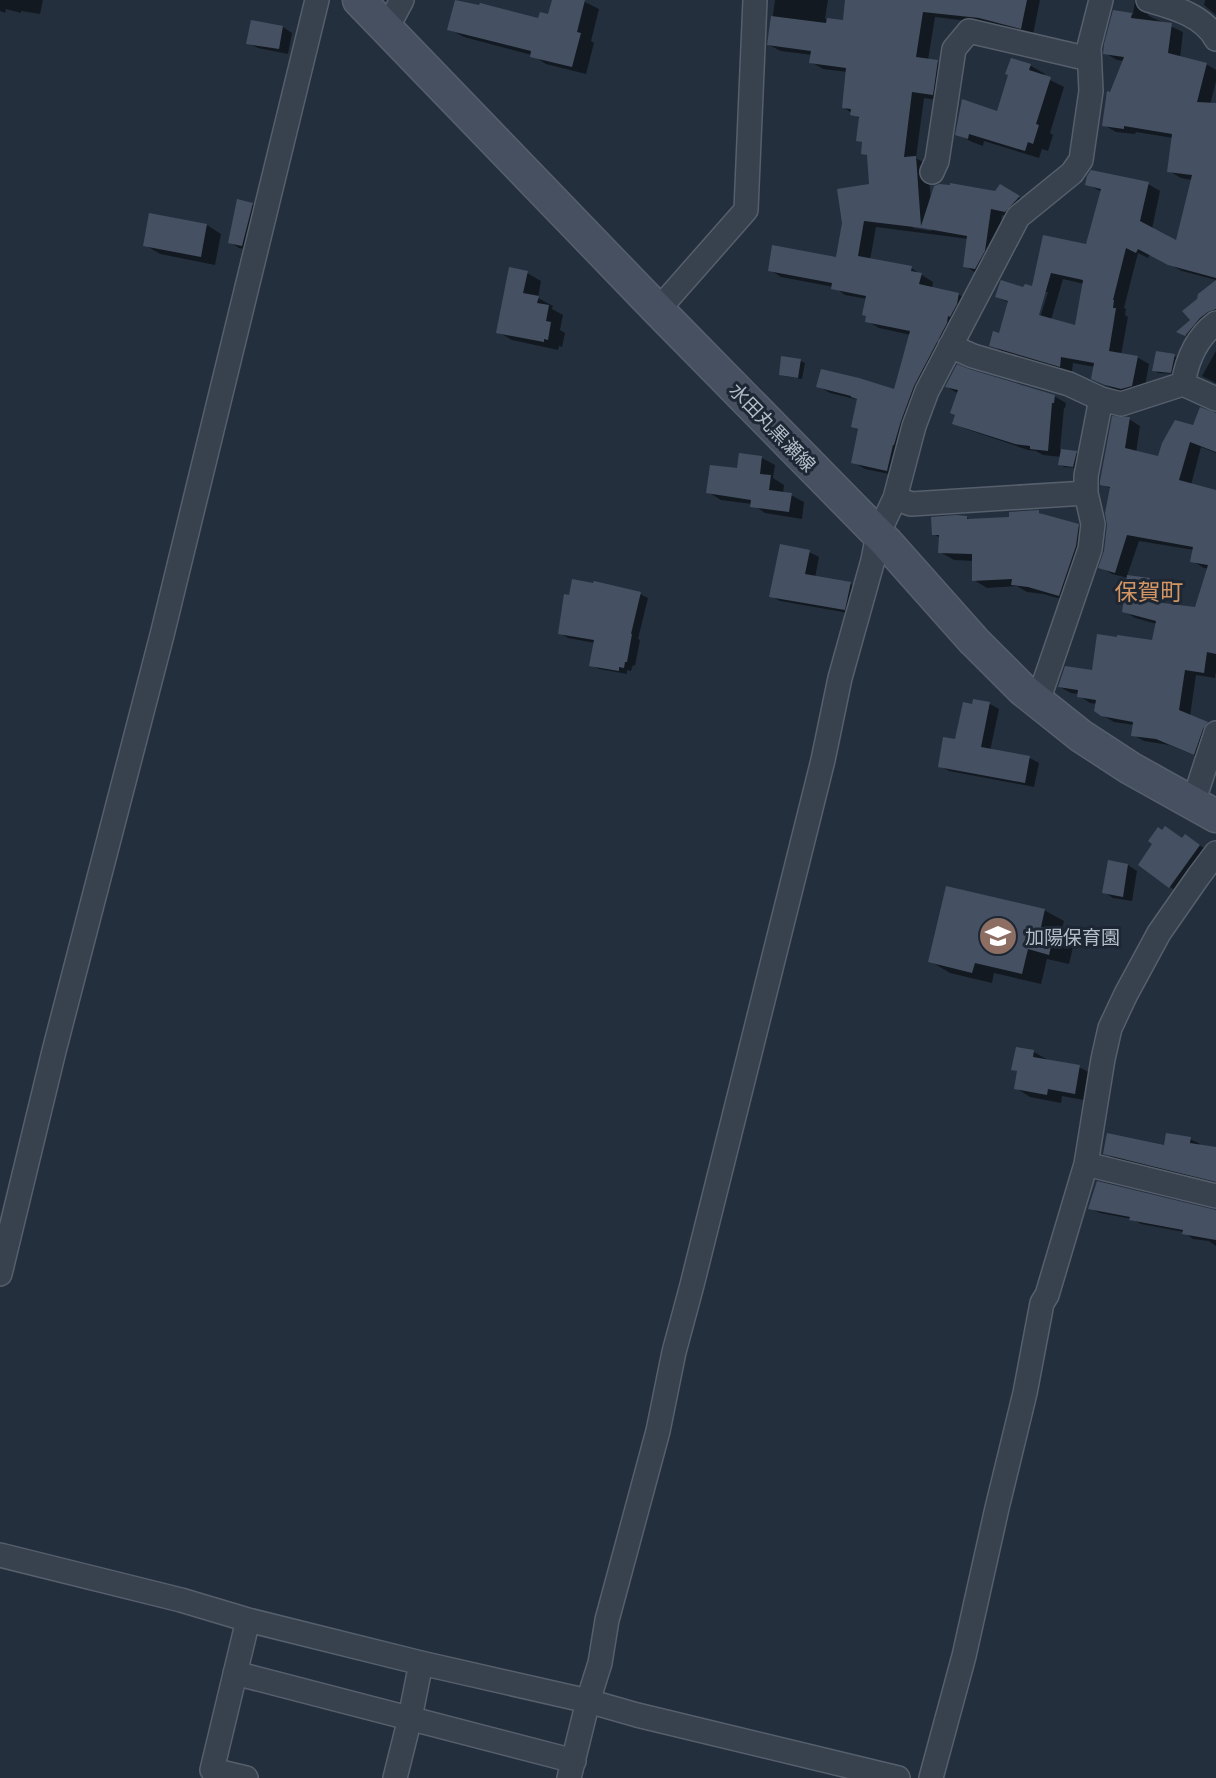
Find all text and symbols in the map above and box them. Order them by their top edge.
street label: 水田丸黒瀬線 [725,378,821,476]
district label: 保賀町 [1115,577,1184,605]
school or university icon: 加陽保育園 [977,915,1019,957]
place label: 加陽保育園 [1025,925,1120,948]

